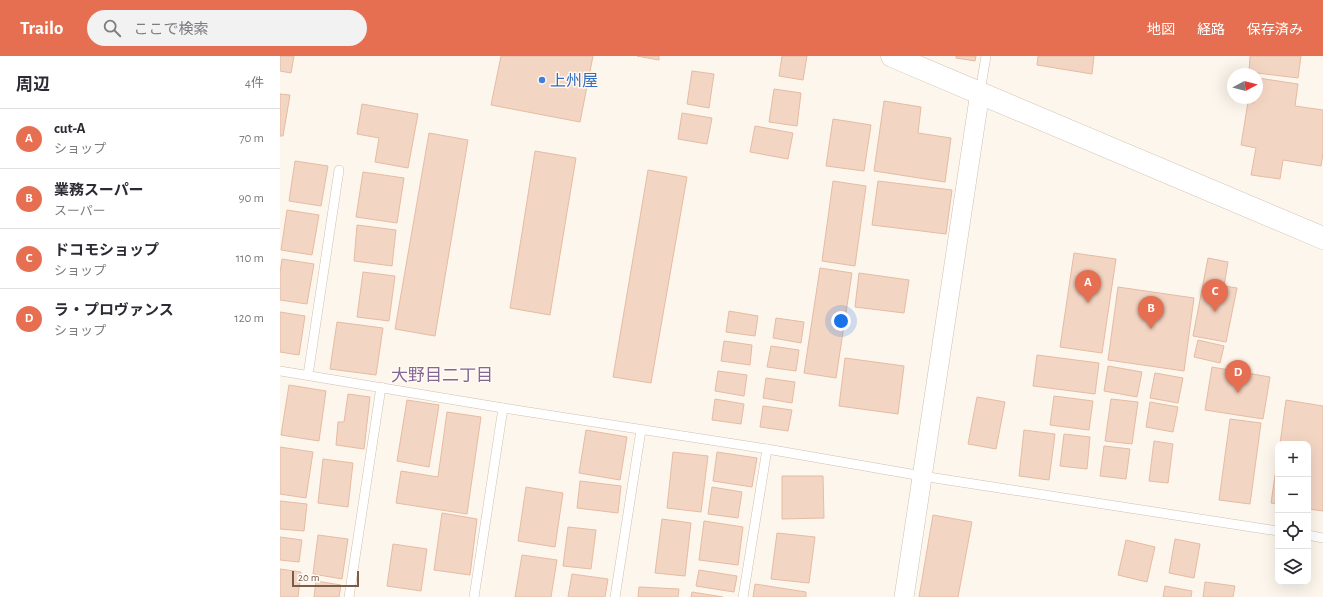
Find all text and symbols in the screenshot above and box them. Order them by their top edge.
search box [87,10,367,46]
icon: search [101,17,123,39]
text: Trailo [20,19,63,38]
text: ここで検索 [133,22,208,37]
text: 地図 [1147,23,1175,37]
text: 経路 [1197,23,1225,37]
text: 保存済み [1247,23,1303,37]
north arrow [1227,68,1263,104]
place label: 上州屋 [550,72,598,89]
marker: 上州屋 [537,75,547,85]
text: 周辺 [16,76,50,93]
text: 4件 [245,77,264,90]
text: cut-A [54,121,85,136]
text: A [25,132,33,145]
text: 70 m [239,132,264,145]
text: ショップ [54,143,106,156]
text: 業務スーパー [54,183,144,198]
text: B [25,192,33,205]
text: 90 m [238,192,264,205]
text: スーパー [54,205,106,218]
text: ドコモショップ [54,243,159,258]
text: C [26,252,32,265]
text: 110 m [236,252,264,265]
text: ショップ [54,265,106,278]
pin: A [1075,270,1101,303]
pin: C [1202,279,1228,312]
pin: B [1138,296,1164,329]
text: ラ・プロヴァンス [54,303,174,318]
your location [831,311,851,331]
text: D [25,312,33,325]
text: 120 m [234,312,264,325]
text: ショップ [54,325,106,338]
pin: D [1225,360,1251,393]
district label: 大野目二丁目 [391,366,493,384]
map controls [1275,441,1311,585]
button: + [1275,441,1311,477]
button: − [1275,477,1311,513]
button: locate [1275,513,1311,549]
button: layers [1275,549,1311,585]
scale bar [292,569,359,588]
text: 20 m [298,572,319,583]

